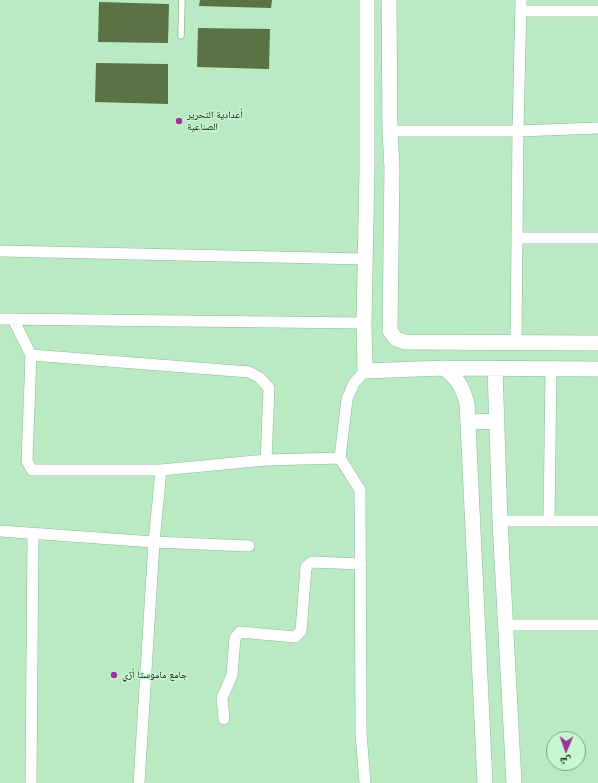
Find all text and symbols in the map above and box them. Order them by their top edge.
place label: أعدادية التحرير الصناعية [187,109,243,132]
marker: أعدادية التحرير الصناعية [174,116,184,126]
place label: جامع ماموستا أژي [122,669,187,681]
marker: جامع ماموستا أژي [109,670,119,680]
north arrow [546,731,586,771]
text: ش [560,755,572,769]

